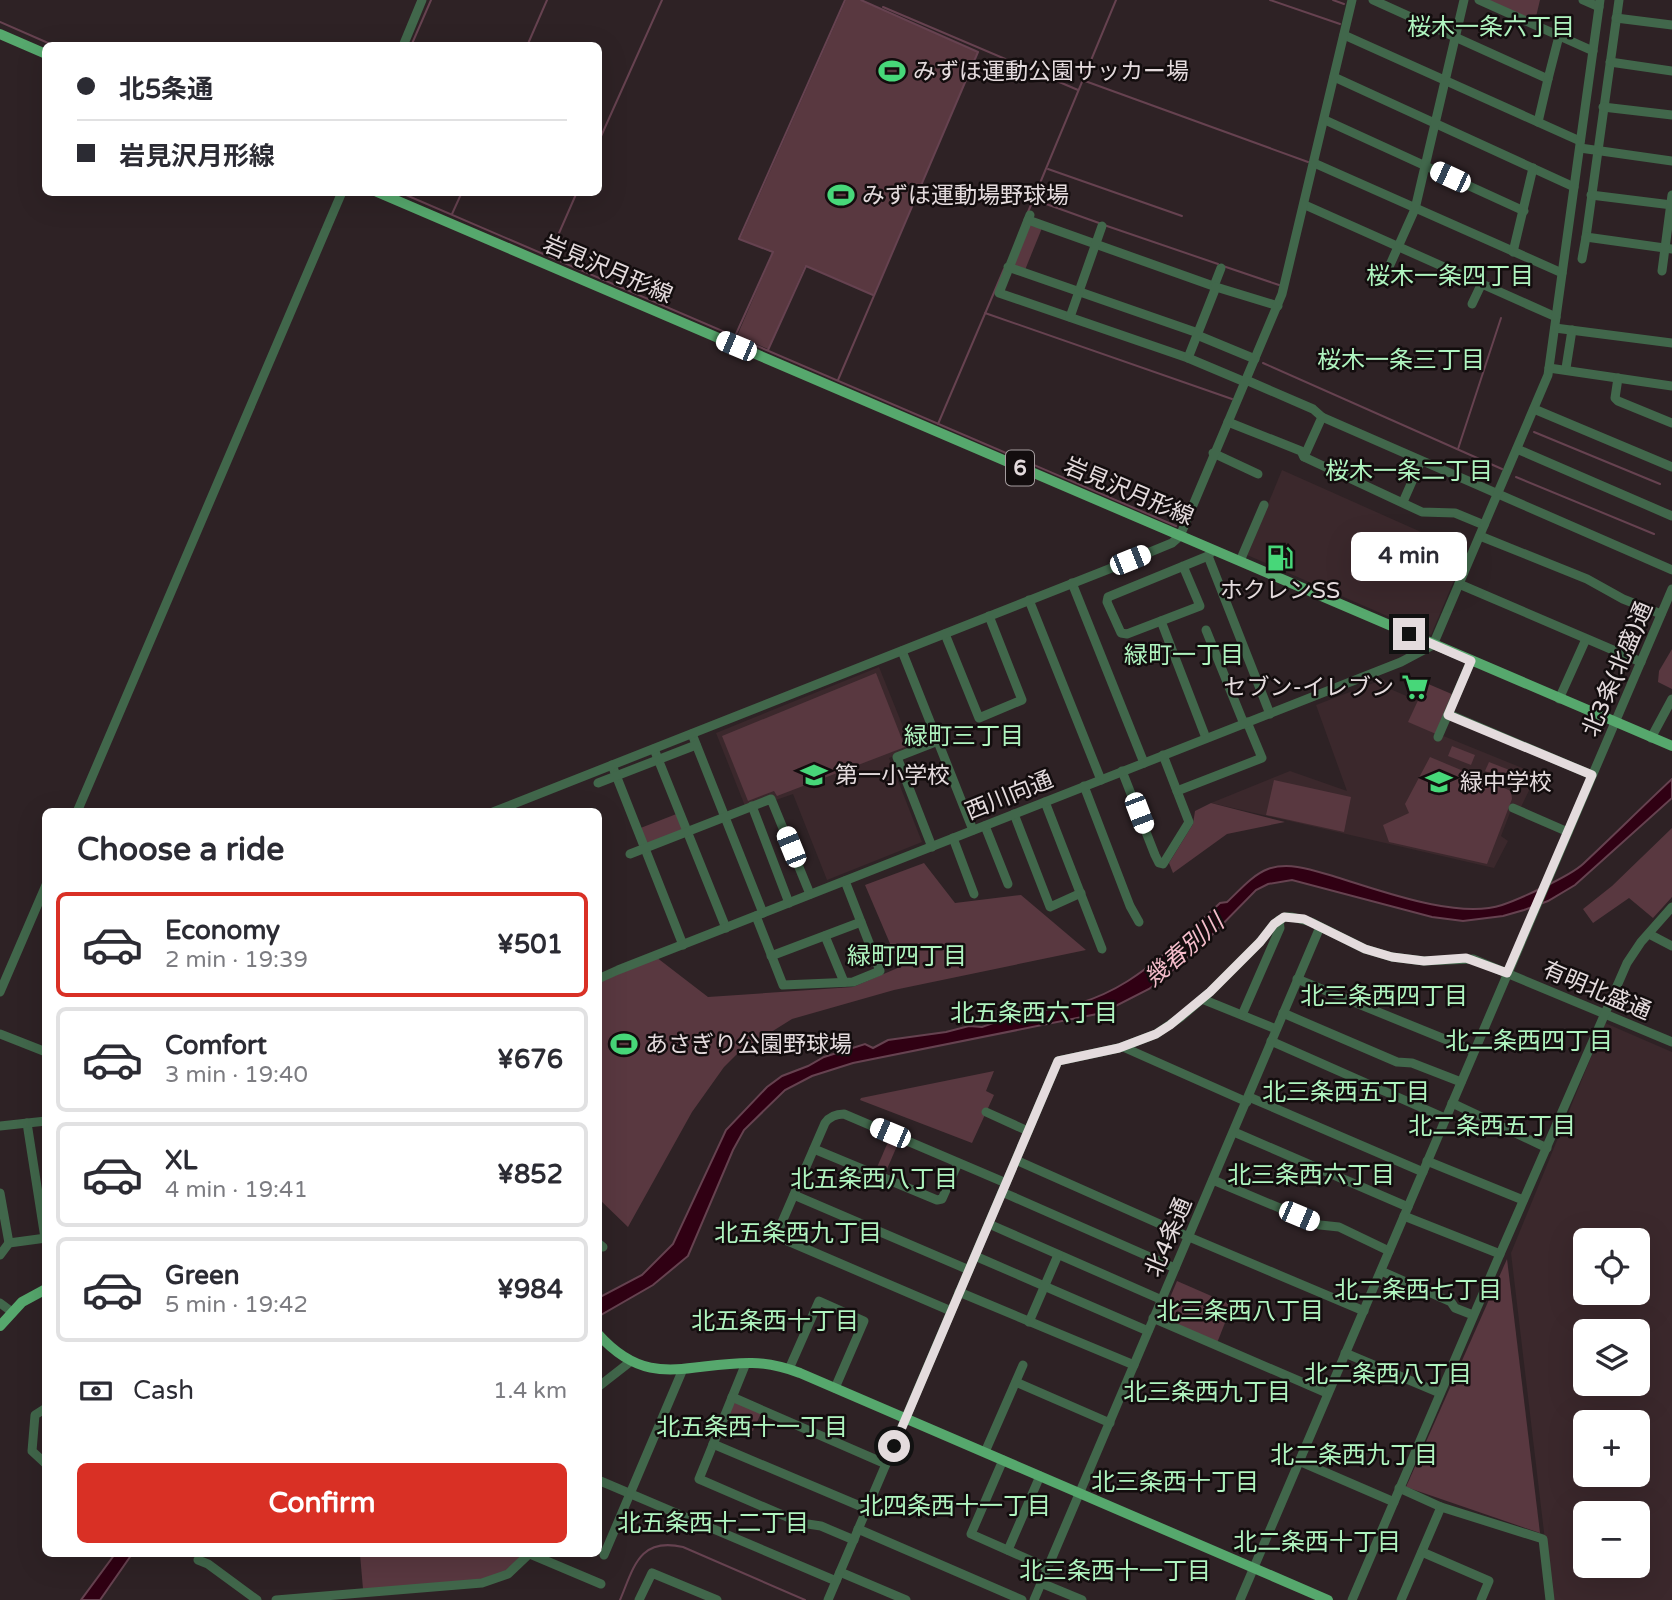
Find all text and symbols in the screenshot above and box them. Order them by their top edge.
district label: 桜木一条六丁目 [1407,13,1575,42]
sports icon: みずほ運動公園サッカー場 [877,56,907,86]
place label: みずほ運動公園サッカー場 [913,58,1189,86]
text: 北5条通 [119,74,213,105]
text: 岩見沢月形線 [119,141,275,172]
car [1427,159,1474,195]
sports icon: みずほ運動場野球場 [826,180,856,210]
place label: みずほ運動場野球場 [862,182,1069,210]
street label: 岩見沢月形線 [539,230,677,310]
district label: 桜木一条四丁目 [1366,262,1534,291]
car [713,328,760,364]
district label: 桜木一条三丁目 [1317,346,1485,375]
road number: 6 [1006,450,1034,486]
street label: 岩見沢月形線 [1060,452,1198,532]
district label: 桜木一条二丁目 [1325,457,1493,486]
callout: 4 min [1351,532,1467,582]
car [1107,542,1154,578]
text: 4 min [1378,542,1440,570]
fuel station icon: ホクレンSS [1265,543,1295,573]
place label: ホクレンSS [1220,577,1340,605]
street label: 北3条(北盛)通 [1577,598,1659,741]
route end [1393,618,1425,650]
district label: 緑町一丁目 [1124,641,1244,670]
supermarket icon: セブン-イレブン [1400,672,1430,702]
place label: セブン-イレブン [1224,674,1394,702]
district label: 緑町三丁目 [904,722,1024,751]
school or university icon: 第一小学校 [799,760,829,790]
place label: 第一小学校 [835,762,950,790]
street label: 西川向通 [961,766,1057,826]
school or university icon: 緑中学校 [1424,767,1454,797]
place label: 緑中学校 [1460,769,1552,797]
car [1122,790,1157,836]
car [774,824,809,870]
text: Choose a ride [77,831,284,869]
water label: 幾春別川 [1139,906,1232,993]
icon: car [81,913,144,976]
text: Economy [165,915,280,946]
text: ¥501 [497,929,563,960]
district label: 緑町四丁目 [847,942,967,971]
text: 2 min · 19:39 [165,946,308,974]
street label: 有明北盛通 [1538,956,1655,1026]
district label: 北三条西四丁目 [1300,982,1468,1011]
district label: 北五条西六丁目 [950,999,1118,1028]
district label: 北二条西四丁目 [1445,1027,1613,1056]
icon: car [81,1028,144,1091]
sports icon: あさぎり公園野球場 [609,1029,639,1059]
text: Comfort [165,1030,267,1061]
place label: あさぎり公園野球場 [645,1031,852,1059]
text: ¥676 [497,1044,563,1075]
text: 3 min · 19:40 [165,1061,308,1089]
district label: 北三条西五丁目 [1262,1078,1430,1107]
district label: 北二条西五丁目 [1408,1112,1576,1141]
car [867,1115,914,1151]
icon: car [81,1143,144,1206]
text: XL [165,1145,197,1176]
text: ¥852 [497,1159,563,1190]
district label: 北三条西六丁目 [1227,1161,1395,1190]
district label: 北五条西八丁目 [790,1165,958,1194]
text: 4 min · 19:41 [165,1176,308,1204]
street label: 北4条通 [1140,1194,1198,1281]
car [1276,1198,1323,1234]
district label: 北五条西九丁目 [714,1219,882,1248]
map controls [1573,1228,1650,1578]
button: locate [1573,1228,1650,1305]
icon: car [81,1258,144,1321]
text: Green [165,1260,240,1291]
text: ¥984 [497,1274,563,1305]
district label: 北二条西七丁目 [1334,1276,1502,1305]
text: 5 min · 19:42 [165,1291,308,1319]
district label: 北三条西八丁目 [1156,1297,1324,1326]
district label: 北五条西十丁目 [691,1307,859,1336]
button: layers [1573,1319,1650,1396]
district label: 北二条西八丁目 [1304,1360,1472,1389]
icon: cash [77,1372,115,1410]
text: Cash [133,1375,194,1406]
text: 1.4 km [493,1377,567,1405]
district label: 北三条西九丁目 [1123,1378,1291,1407]
button: + [1573,1410,1650,1487]
district label: 北五条西十一丁目 [656,1413,848,1442]
route start [878,1430,910,1462]
district label: 北二条西九丁目 [1270,1441,1438,1470]
button: Confirm [77,1463,567,1543]
district label: 北三条西十丁目 [1091,1468,1259,1497]
district label: 北四条西十一丁目 [859,1492,1051,1521]
button: − [1573,1501,1650,1578]
district label: 北五条西十二丁目 [617,1509,809,1538]
district label: 北二条西十丁目 [1233,1528,1401,1557]
district label: 北三条西十一丁目 [1019,1557,1211,1586]

